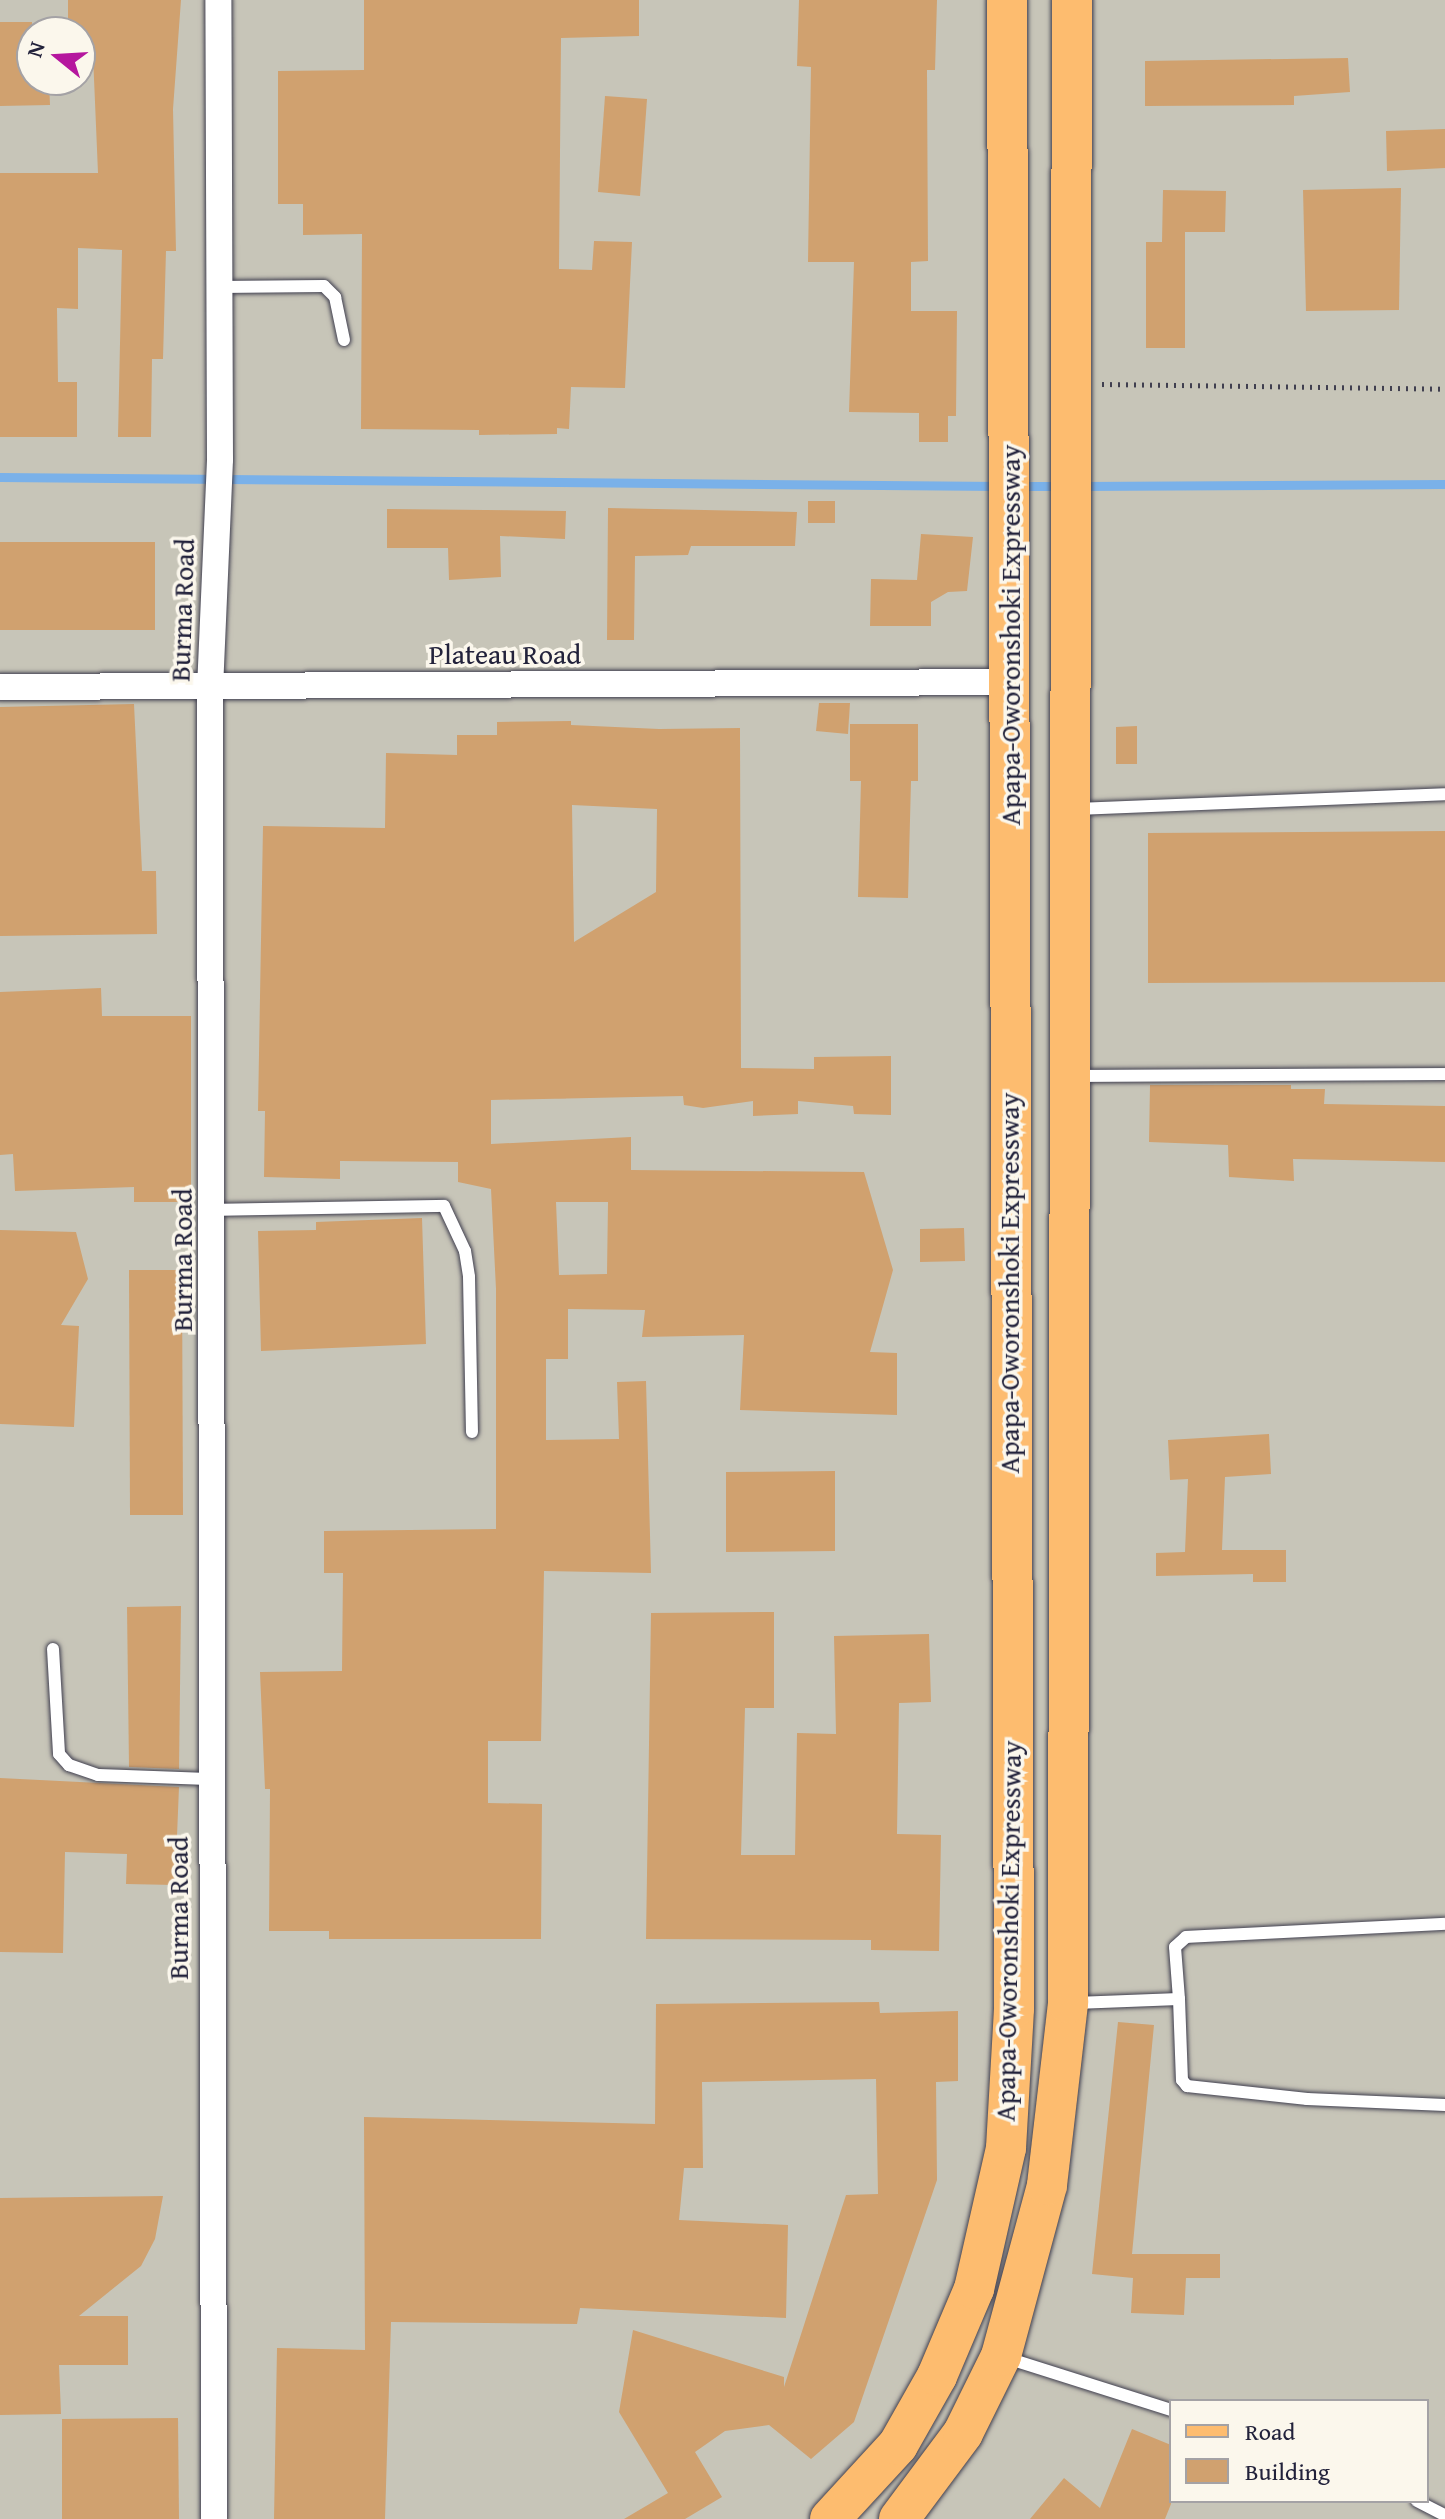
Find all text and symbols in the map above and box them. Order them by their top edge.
north arrow [16,16,96,96]
text: N [18,37,53,61]
street label: Apapa-Oworonshoki Expressway [993,444,1027,826]
street label: Burma Road [163,538,201,682]
street label: Plateau Road [429,637,581,671]
street label: Apapa-Oworonshoki Expressway [992,1092,1026,1474]
street label: Burma Road [165,1188,199,1332]
street label: Apapa-Oworonshoki Expressway [988,1740,1028,2122]
street label: Burma Road [161,1836,195,1980]
legend [1169,2399,1429,2503]
text: Road [1245,2414,1295,2449]
text: Building [1245,2454,1330,2489]

